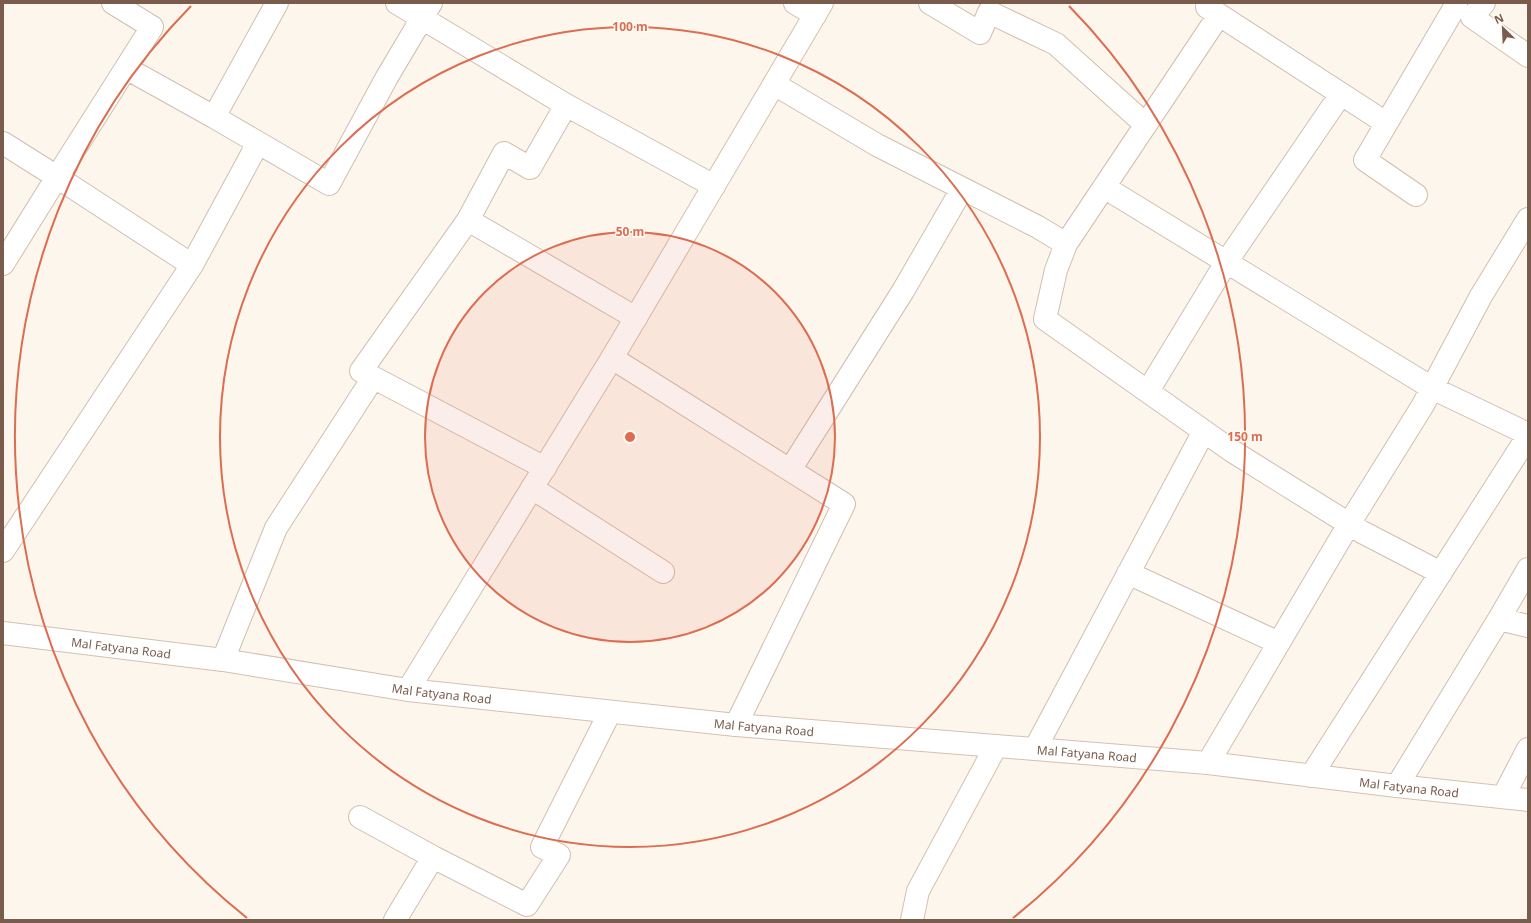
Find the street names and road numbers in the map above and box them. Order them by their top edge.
street label: Mal Fatyana Road [70,633,172,662]
street label: Mal Fatyana Road [391,679,492,707]
street label: Mal Fatyana Road [713,714,815,740]
street label: Mal Fatyana Road [1036,741,1138,766]
street label: Mal Fatyana Road [1358,773,1460,801]

